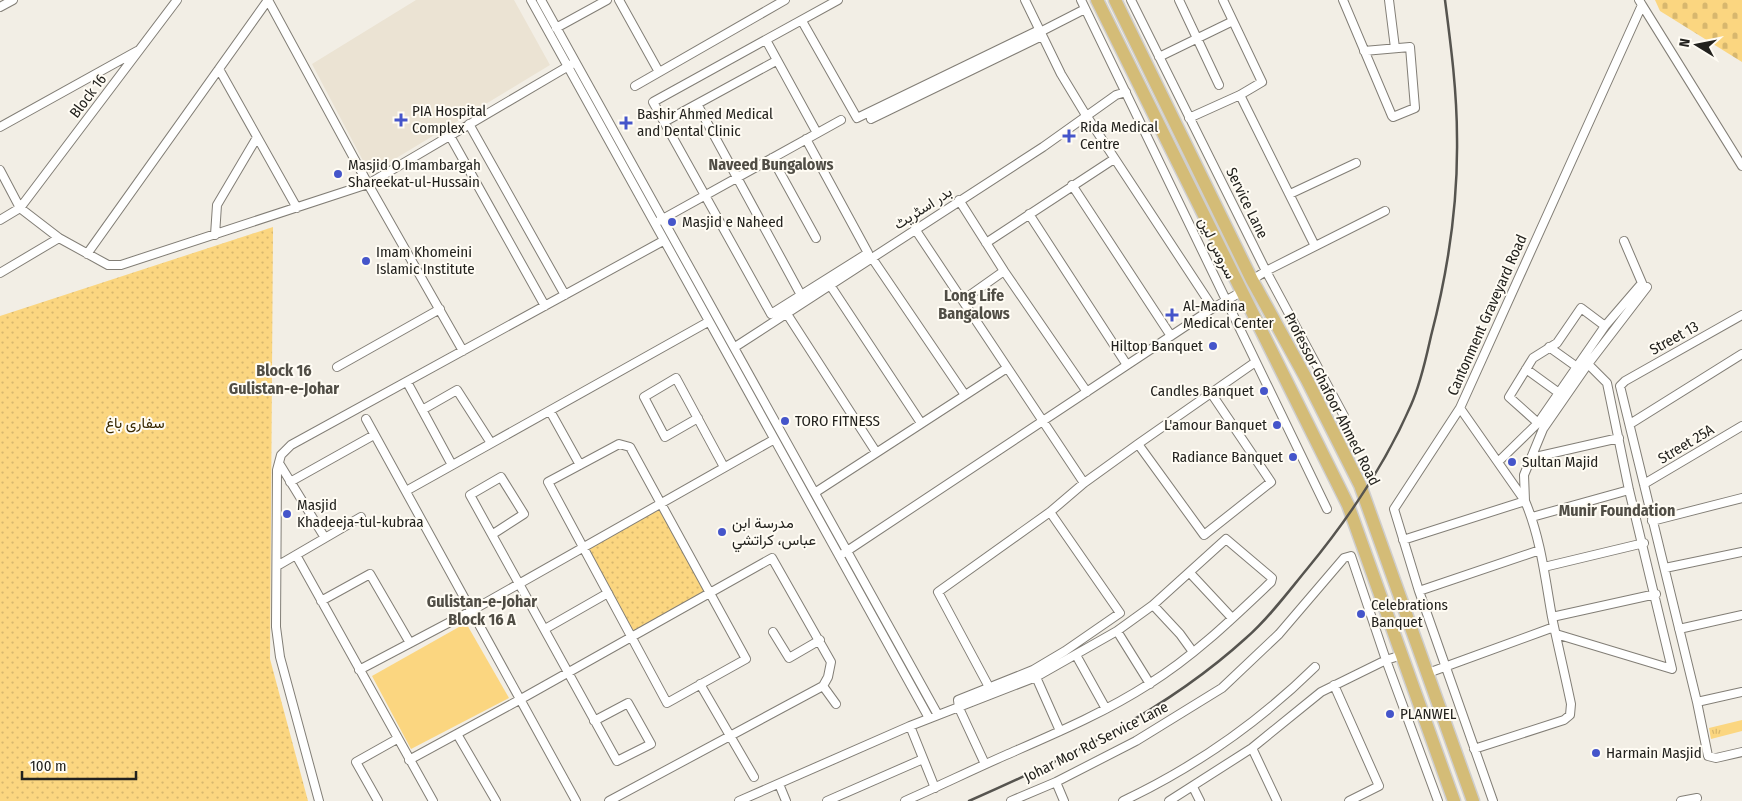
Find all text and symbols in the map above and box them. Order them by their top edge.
north arrow [1672,20,1722,70]
text: N [1676,37,1694,48]
street label: Block 16 [66,71,110,121]
place label: PIA Hospital Complex [412,102,486,137]
place label: Bashir Ahmed Medical and Dental Clinic [637,105,773,140]
marker: PIA Hospital Complex [394,113,408,127]
marker: Bashir Ahmed Medical and Dental Clinic [619,116,633,130]
place label: Rida Medical Centre [1080,118,1158,153]
marker: Rida Medical Centre [1062,129,1076,143]
district label: Naveed Bungalows [709,155,833,174]
place label: Masjid O Imambargah Shareekat-ul-Hussain [348,156,481,191]
street label: Service Lane [1222,165,1272,241]
marker: Masjid O Imambargah Shareekat-ul-Hussain [332,168,344,180]
street label: بدر اسٹریٹ [890,183,956,233]
place label: Masjid e Naheed [682,213,784,231]
street label: سروس لین [1193,214,1240,282]
marker: Masjid e Naheed [666,216,678,228]
street label: Cantonment Graveyard Road [1443,232,1531,398]
place label: Imam Khomeini Islamic Institute [376,243,475,278]
marker: Imam Khomeini Islamic Institute [360,255,372,267]
district label: Long Life Bangalows [938,286,1010,323]
place label: Al-Madina Medical Center [1183,297,1275,332]
marker: Al-Madina Medical Center [1165,308,1179,322]
street label: Professor Ghafoor Ahmed Road [1280,310,1384,488]
street label: Street 13 [1646,317,1702,359]
place label: Hiltop Banquet [1110,337,1203,355]
marker: Hiltop Banquet [1207,340,1219,352]
district label: Block 16 Gulistan-e-Johar [229,361,339,398]
place label: Candles Banquet [1150,382,1254,400]
marker: Candles Banquet [1258,385,1270,397]
place label: TORO FITNESS [795,412,880,430]
park label: سفاری باغ [105,414,165,434]
marker: TORO FITNESS [779,415,791,427]
place label: L'amour Banquet [1164,416,1267,434]
marker: L'amour Banquet [1271,419,1283,431]
street label: Street 25A [1655,420,1717,468]
place label: Radiance Banquet [1172,448,1283,466]
marker: Radiance Banquet [1287,451,1299,463]
place label: Sultan Majid [1522,453,1598,471]
marker: Sultan Majid [1506,456,1518,468]
place label: Masjid Khadeeja-tul-kubraa [297,496,424,531]
district label: Munir Foundation [1559,501,1675,520]
marker: Masjid Khadeeja-tul-kubraa [281,508,293,520]
place label: مدرسة ابن عباس، كراتشي [732,514,816,553]
marker: مدرسة ابن عباس، كراتشي [716,526,728,538]
district label: Gulistan-e-Johar Block 16 A [427,592,537,629]
place label: Celebrations Banquet [1371,596,1448,631]
marker: Celebrations Banquet [1355,608,1367,620]
street label: Johar Mor Rd Service Lane [1021,698,1171,786]
place label: PLANWEL [1400,705,1457,723]
marker: PLANWEL [1384,708,1396,720]
place label: Harmain Masjid [1606,744,1702,762]
marker: Harmain Masjid [1590,747,1602,759]
scale bar [22,748,136,780]
text: 100 m [30,757,67,775]

